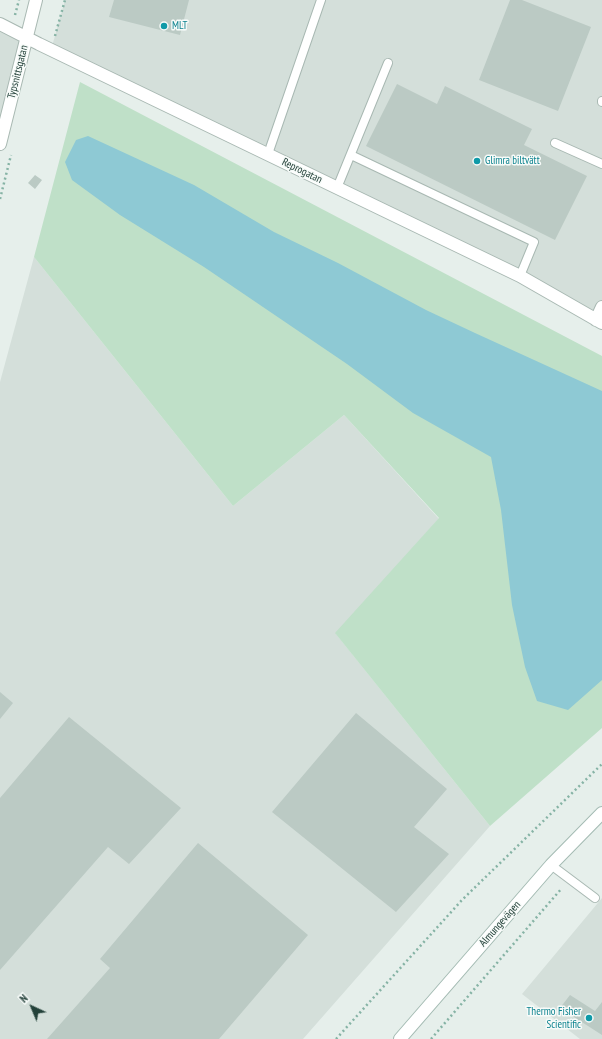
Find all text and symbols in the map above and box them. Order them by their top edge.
place label: MLT [172,19,187,33]
marker: MLT [159,21,169,31]
street label: Typsnittsgatan [5,44,31,100]
place label: Glimra biltvätt [485,154,540,168]
street label: Reprogatan [280,156,324,186]
marker: Glimra biltvätt [472,156,482,166]
street label: Almungevägen [477,898,523,950]
north arrow [12,987,52,1027]
text: N [17,991,31,1005]
place label: Thermo Fisher Scientific [526,1005,581,1031]
marker: Thermo Fisher Scientific [584,1013,594,1023]

